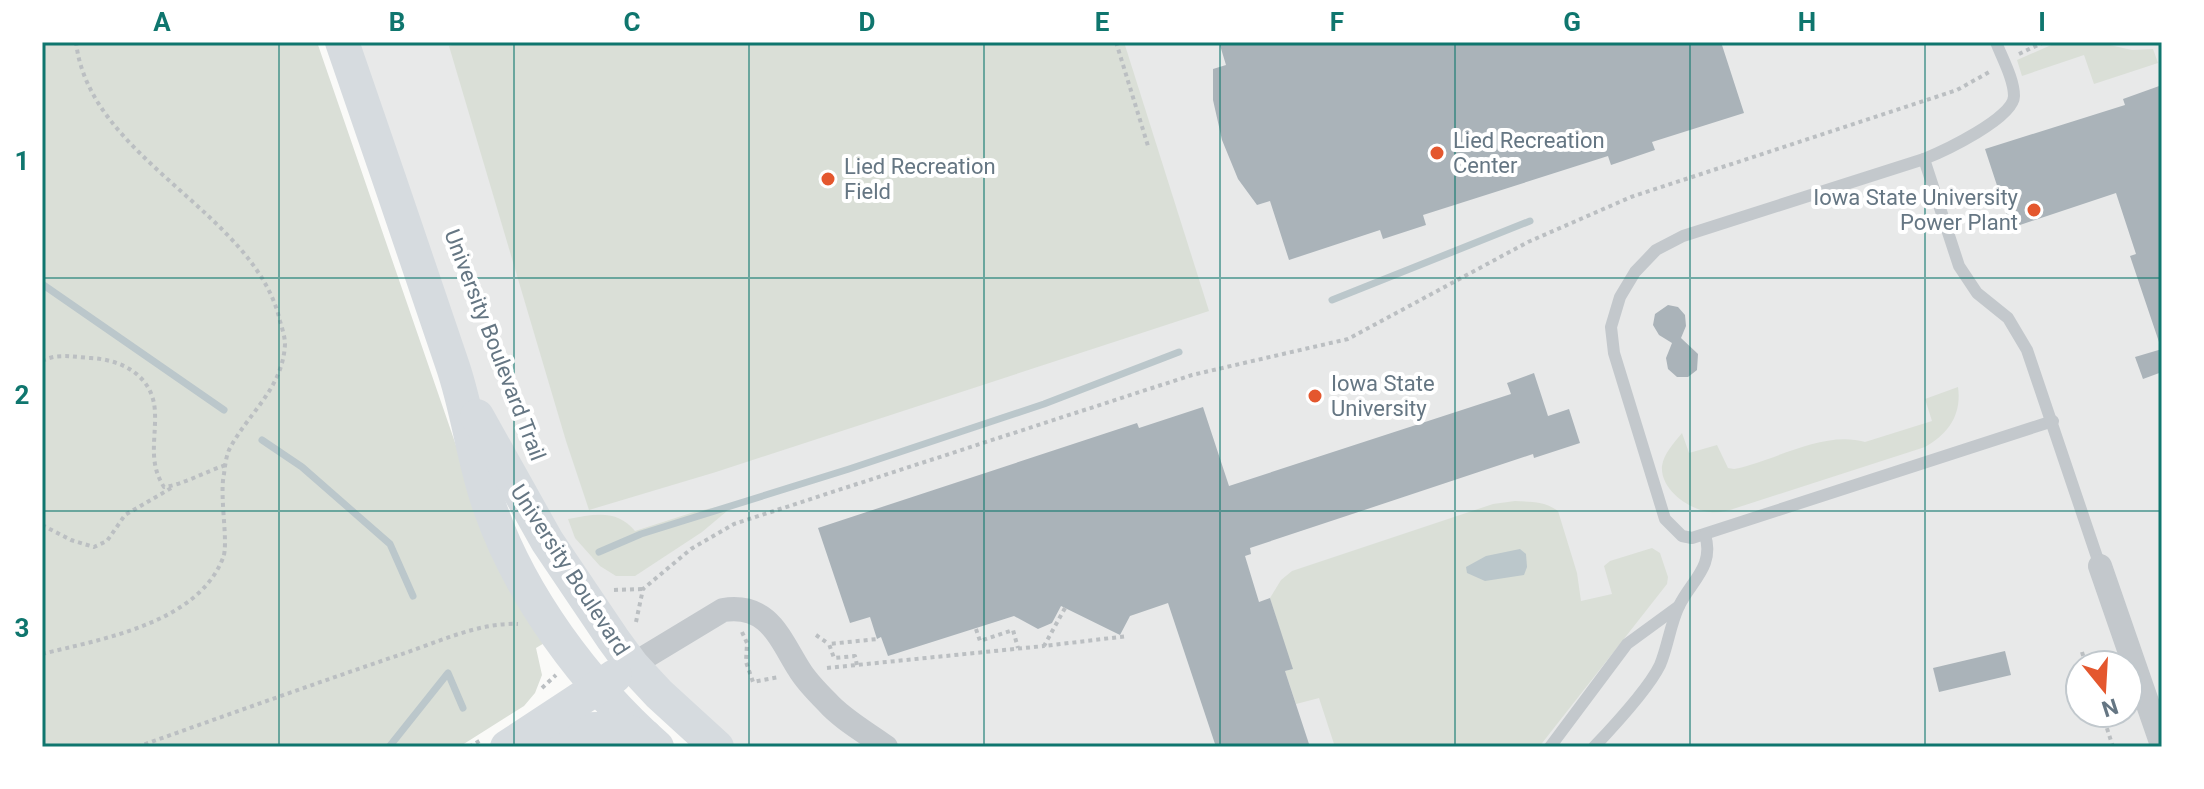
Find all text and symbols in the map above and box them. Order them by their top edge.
text: A [153,7,171,37]
text: B [389,7,405,37]
text: C [623,7,641,37]
text: D [859,7,875,37]
text: E [1095,7,1110,37]
text: F [1330,7,1344,37]
text: G [1563,7,1581,37]
text: H [1798,7,1816,37]
text: I [2038,7,2046,37]
place label: Lied Recreation Center [1453,128,1605,178]
marker: Lied Recreation Center [1428,144,1446,162]
text: 1 [15,146,29,176]
place label: Lied Recreation Field [844,154,996,204]
marker: Lied Recreation Field [819,170,837,188]
place label: Iowa State University Power Plant [1813,185,2019,235]
marker: Iowa State University Power Plant [2025,201,2043,219]
street label: University Boulevard Trail [439,226,551,464]
place label: Iowa State University [1331,371,1435,421]
text: 2 [15,380,29,410]
marker: Iowa State University [1306,387,1324,405]
street label: University Boulevard [505,480,635,660]
text: 3 [15,613,29,643]
north arrow [2064,649,2144,729]
text: N [2099,693,2121,722]

